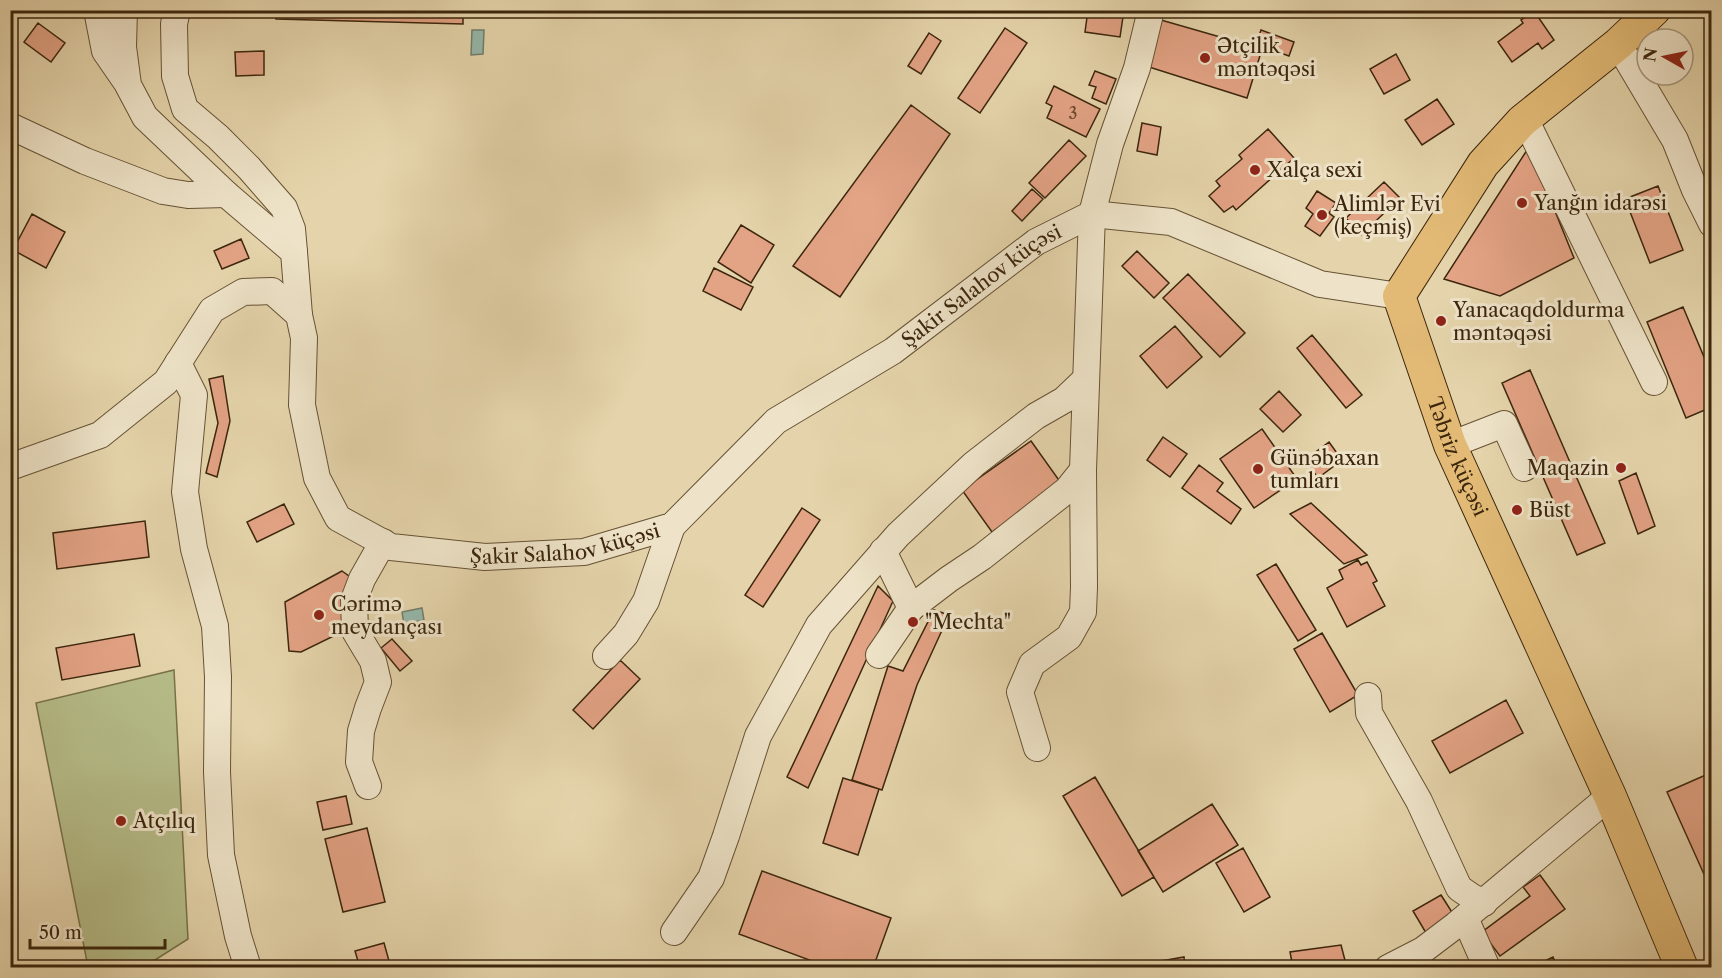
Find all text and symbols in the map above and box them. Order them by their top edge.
north arrow [1635,27,1695,87]
place label: Ətçilik məntəqəsi [1217,34,1316,81]
text: N [1639,46,1661,63]
marker: Ətçilik məntəqəsi [1198,51,1212,65]
house number: 3 [1069,103,1077,123]
place label: Xalça sexi [1266,158,1362,182]
marker: Xalça sexi [1248,163,1262,177]
place label: Yanğın idarəsi [1533,191,1667,215]
place label: Alimlər Evi (keçmiş) [1333,192,1441,239]
marker: Yanğın idarəsi [1515,196,1529,210]
marker: Alimlər Evi (keçmiş) [1315,208,1329,222]
street label: Şakir Salahov küçəsi [897,219,1065,352]
place label: Yanacaqdoldurma məntəqəsi [1452,298,1625,345]
marker: Yanacaqdoldurma məntəqəsi [1434,314,1448,328]
street label: Təbriz küçəsi [1422,394,1493,520]
place label: Günəbaxan tumları [1270,446,1380,493]
place label: Maqazin [1527,456,1609,480]
marker: Maqazin [1614,461,1628,475]
marker: Günəbaxan tumları [1251,462,1265,476]
place label: Büst [1529,498,1571,522]
marker: Büst [1510,503,1524,517]
street label: Şakir Salahov küçəsi [469,518,663,569]
place label: Cərimə meydançası [331,592,442,639]
marker: Cərimə meydançası [312,608,326,622]
place label: "Mechta" [925,610,1011,634]
marker: "Mechta" [906,615,920,629]
place label: Atçılıq [132,809,196,833]
marker: Atçılıq [114,814,128,828]
scale bar [30,912,165,950]
text: 50 m [39,922,82,944]

